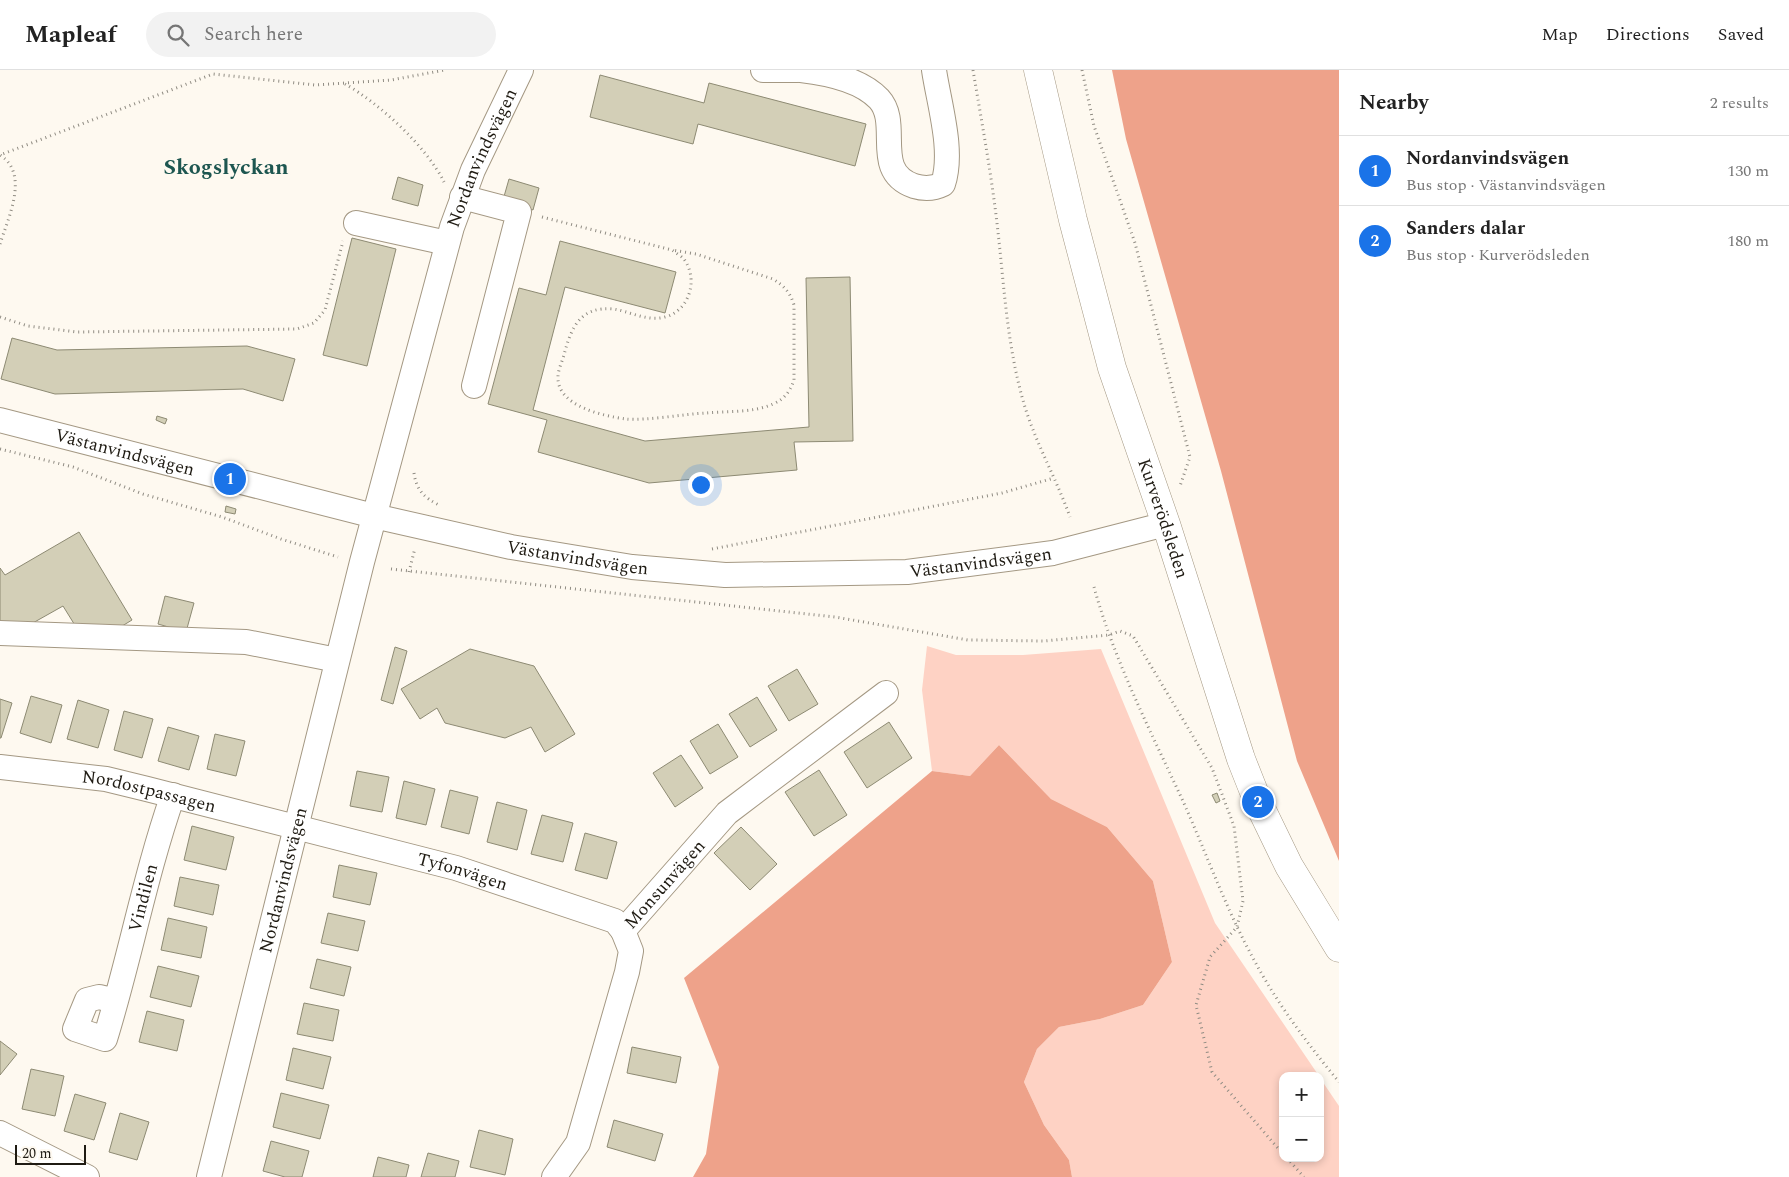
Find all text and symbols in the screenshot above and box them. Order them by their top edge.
search box [146,12,496,57]
text: Mapleaf [25,17,116,53]
text: Search here [204,20,303,49]
icon: search [164,21,192,49]
text: Map [1542,21,1578,48]
text: Directions [1606,21,1690,48]
text: Saved [1718,21,1764,48]
street label: Nordanvindsvägen [440,84,524,231]
text: Nearby [1359,87,1429,119]
text: 2 results [1710,91,1769,115]
text: Nordanvindsvägen [1406,144,1569,173]
district label: Skogslyckan [163,151,289,184]
text: 1 [1371,159,1379,183]
text: 130 m [1727,159,1769,183]
text: Bus stop · Västanvindsvägen [1406,173,1606,197]
text: Sanders dalar [1406,214,1525,243]
text: 2 [1371,229,1379,253]
text: 180 m [1727,229,1769,253]
text: Bus stop · Kurverödsleden [1406,243,1590,267]
street label: Västanvindsvägen [52,422,198,483]
street label: Kurverödsleden [1130,455,1196,582]
pin: 1 [214,460,246,498]
your location [688,472,714,498]
street label: Västanvindsvägen [505,533,649,582]
street label: Västanvindsvägen [908,540,1054,586]
street label: Nordostpassagen [80,763,219,820]
pin: 2 [1242,783,1274,821]
street label: Nordanvindsvägen [252,804,314,956]
street label: Monsunvägen [618,833,712,935]
street label: Tyfonvägen [414,846,511,898]
street label: Vindilen [121,861,165,935]
map controls [1279,1072,1324,1162]
button: + [1279,1072,1324,1117]
button: − [1279,1117,1324,1162]
scale bar [15,1142,86,1165]
text: 20 m [22,1143,52,1164]

